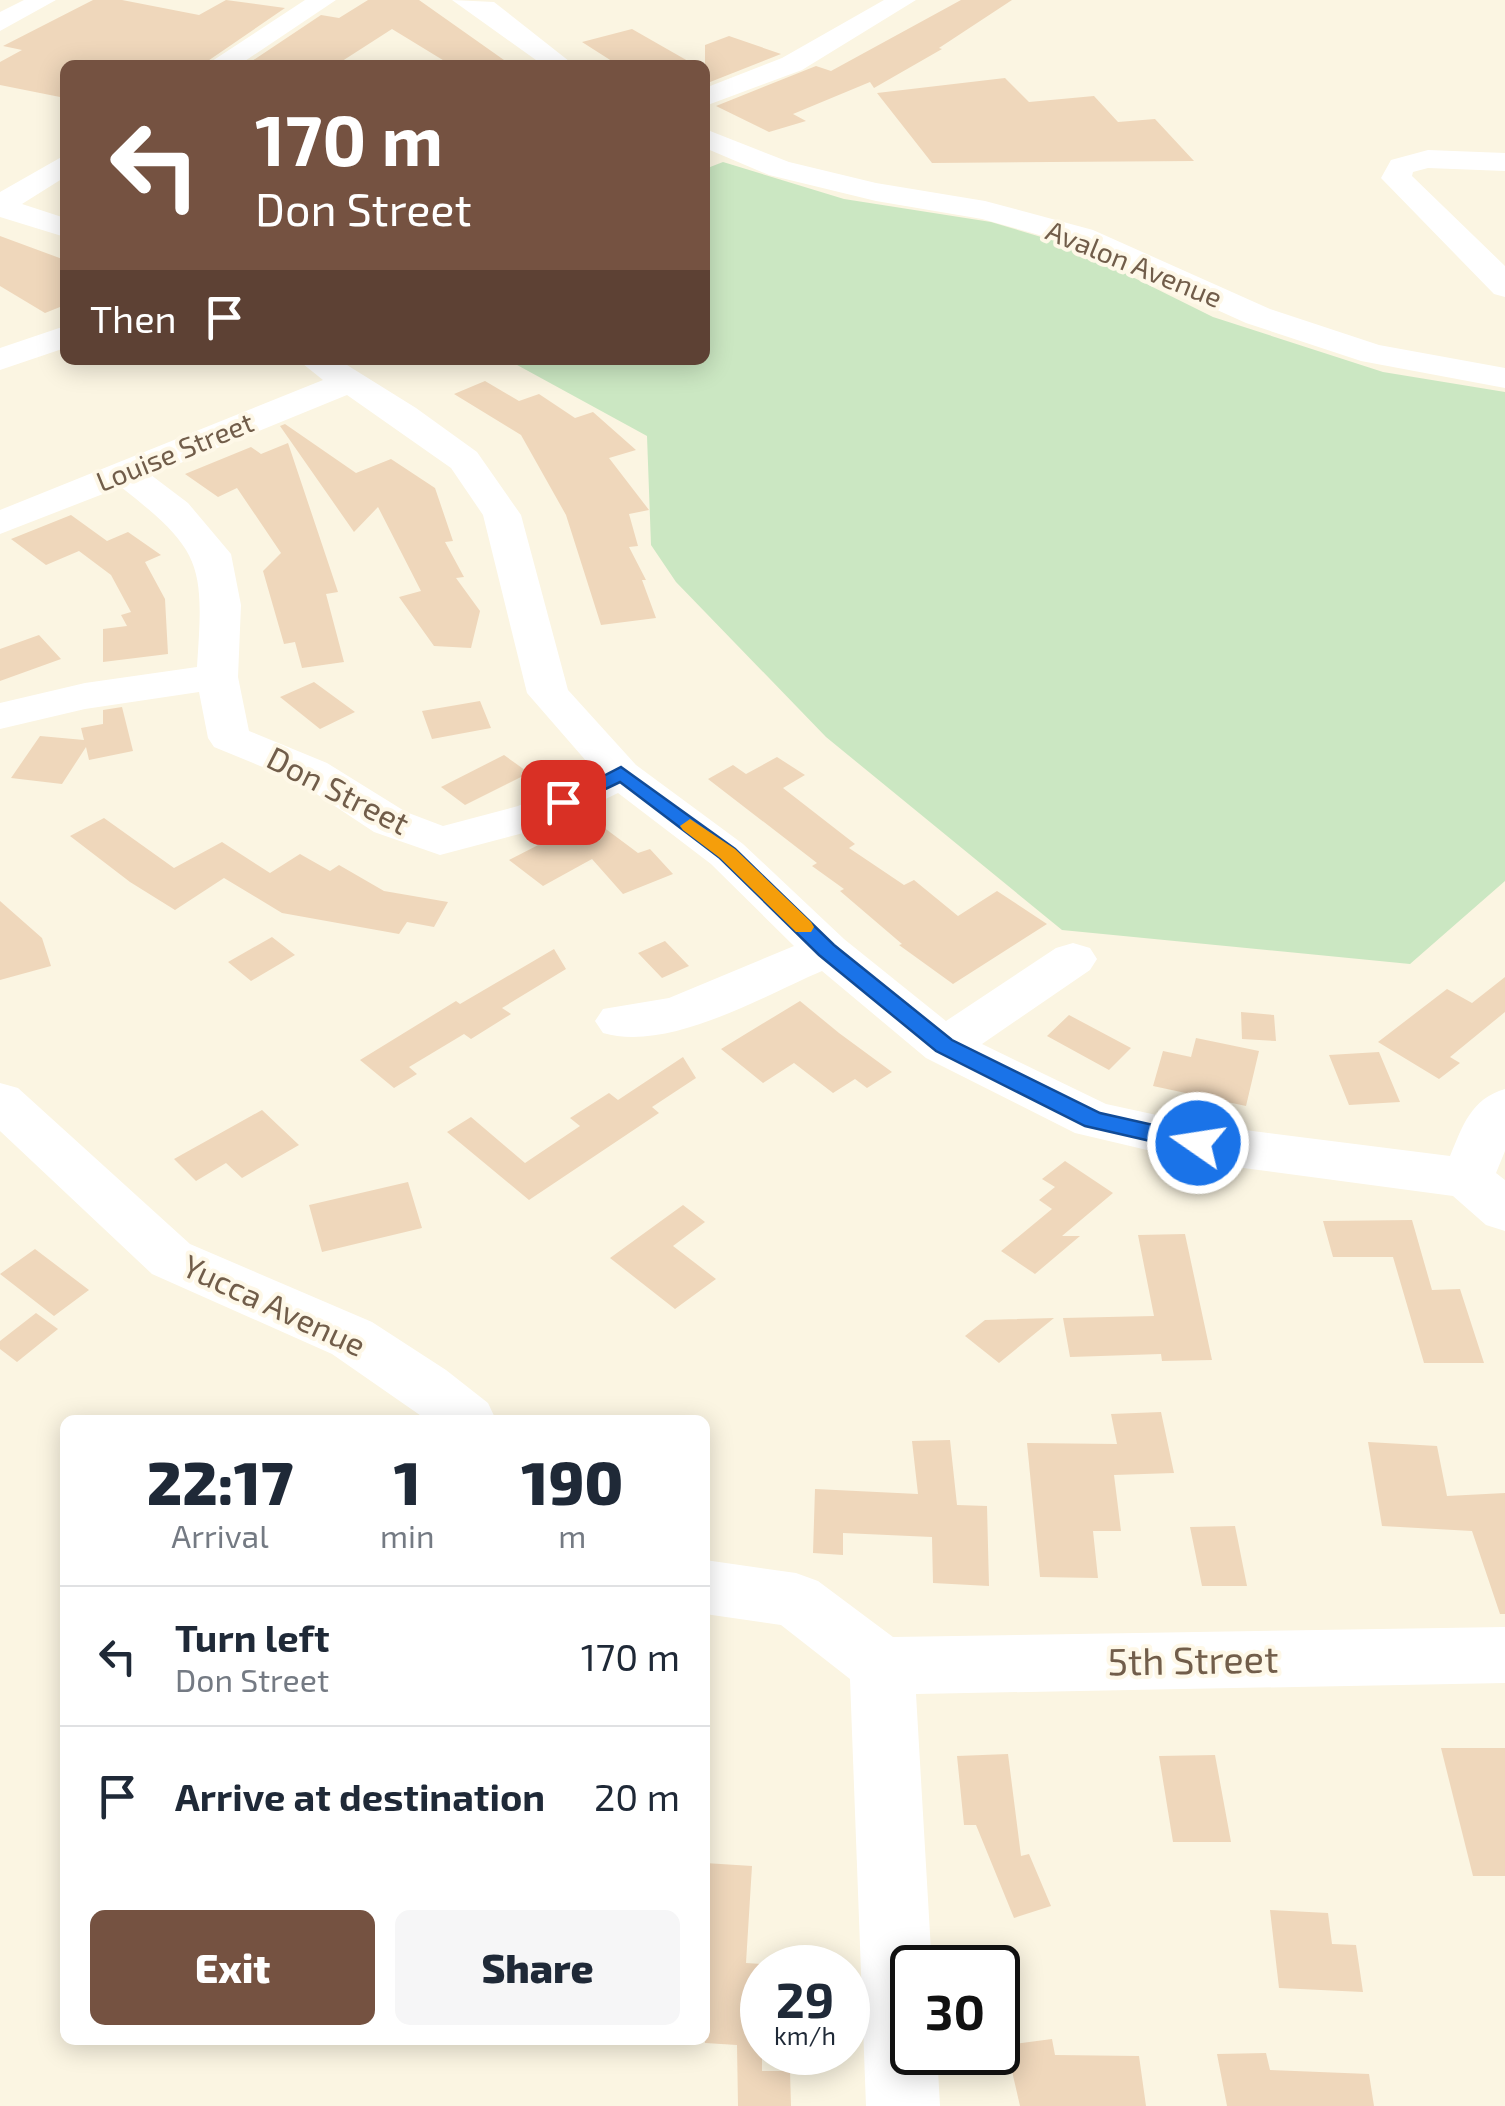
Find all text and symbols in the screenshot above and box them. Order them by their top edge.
text: 170 m [255,96,443,180]
icon: left [90,100,220,230]
text: Don Street [255,181,472,235]
street label: Avalon Avenue [1041,212,1227,314]
icon: arrive [197,290,252,345]
text: Then [90,295,177,341]
street label: Louise Street [91,404,258,498]
street label: Don Street [262,737,416,841]
pin [521,760,606,845]
icon: arrive [536,775,591,830]
position arrow [1146,1091,1250,1195]
street label: Yucca Avenue [178,1245,372,1363]
text: 22:17 [147,1445,293,1517]
text: 1 [394,1445,421,1517]
text: 190 [521,1445,623,1517]
text: Arrival [171,1516,269,1554]
text: min [380,1516,434,1554]
text: m [558,1516,586,1554]
text: Turn left [175,1614,330,1660]
icon: left [90,1629,145,1684]
text: 170 m [581,1633,680,1679]
street label: 5th Street [1107,1635,1279,1683]
text: Don Street [175,1660,329,1698]
icon: arrive [90,1769,145,1824]
text: Arrive at destination [175,1773,545,1819]
text: 20 m [594,1773,680,1819]
button: Exit [90,1910,375,2025]
button: Share [395,1910,680,2025]
speed limit sign: 30 [890,1945,1020,2075]
text: 29 [776,1968,834,2028]
text: km/h [774,2020,836,2050]

